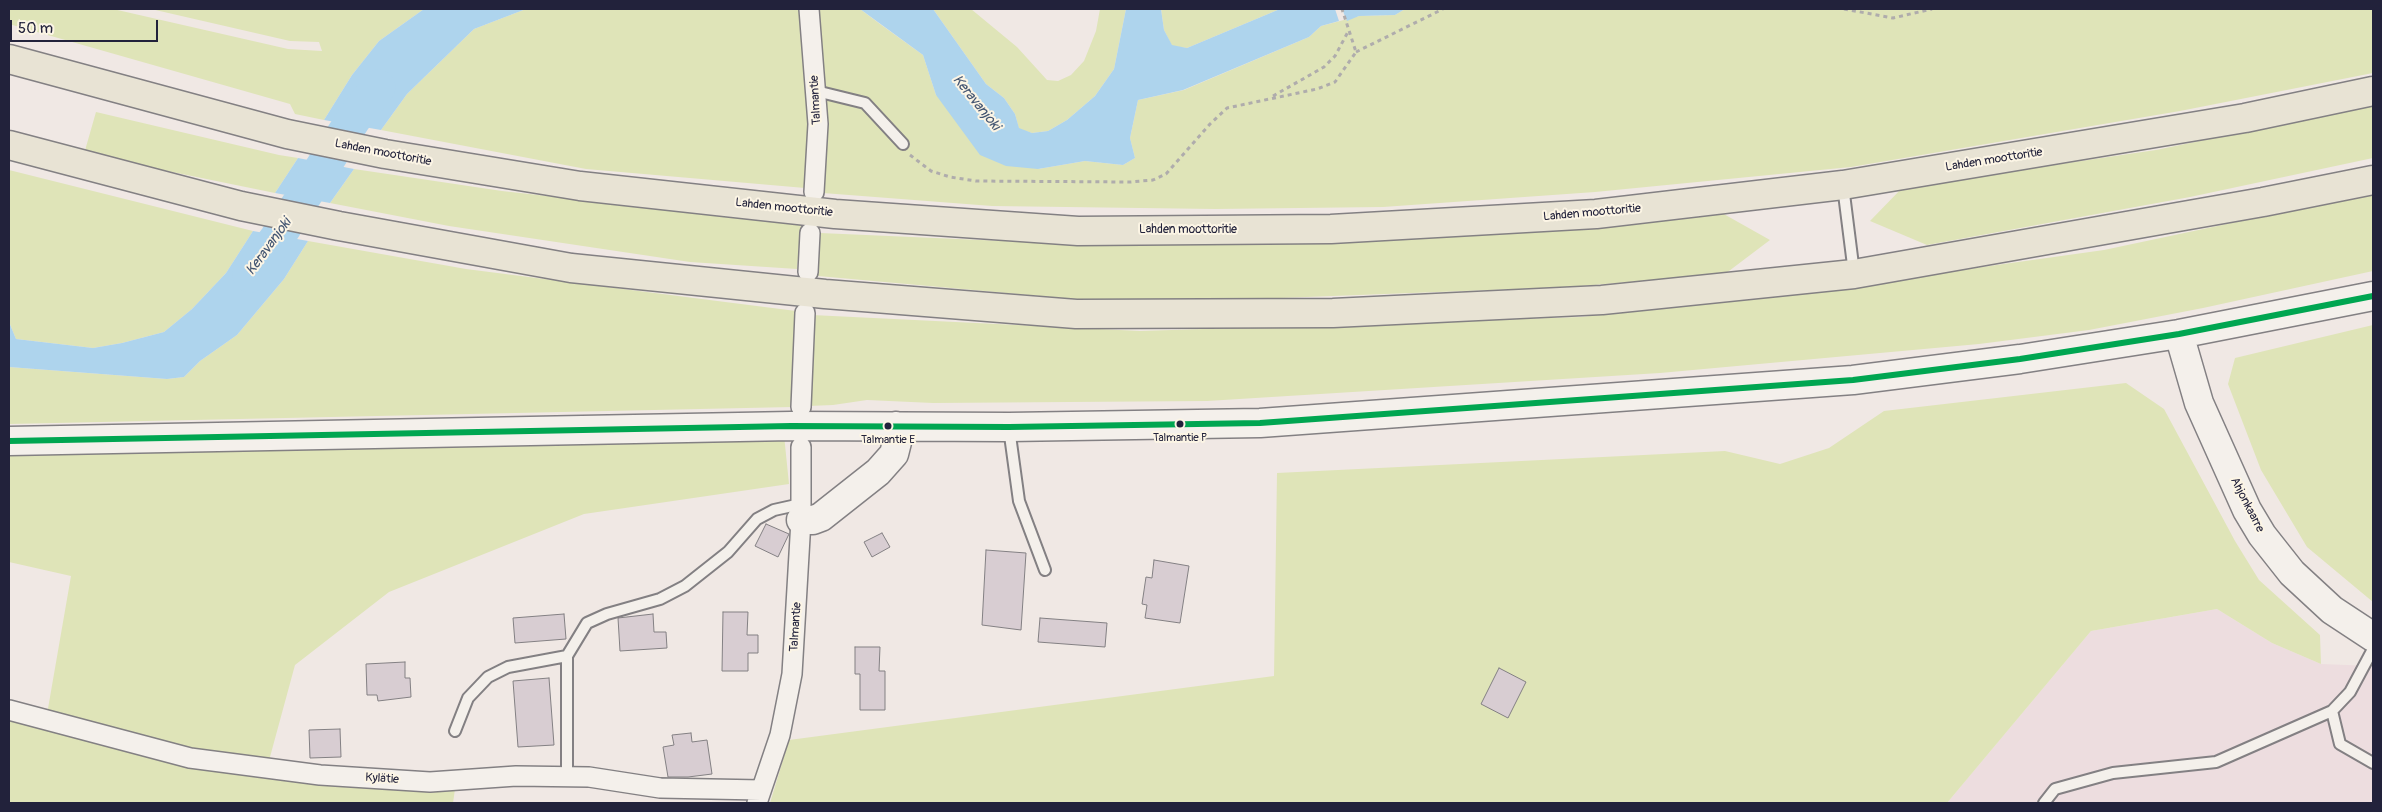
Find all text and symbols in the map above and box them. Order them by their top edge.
scale bar [12,10,160,42]
text: 50 m [18,19,53,38]
water label: Keravanjoki [949,72,1003,134]
street label: Talmantie [808,75,824,125]
street label: Lahden moottoritie [334,137,432,169]
street label: Lahden moottoritie [1944,145,2044,175]
street label: Lahden moottoritie [735,196,833,220]
street label: Lahden moottoritie [1543,202,1641,224]
water label: Keravanjoki [243,215,295,279]
street label: Lahden moottoritie [1139,223,1237,237]
marker: Talmantie P [1175,419,1185,429]
marker: Talmantie E [883,421,893,431]
place label: Talmantie P [1153,431,1207,445]
place label: Talmantie E [861,433,915,447]
street label: Ahjonkaarre [2227,475,2267,535]
street label: Talmantie [787,602,805,652]
street label: Kylätie [365,771,399,787]

